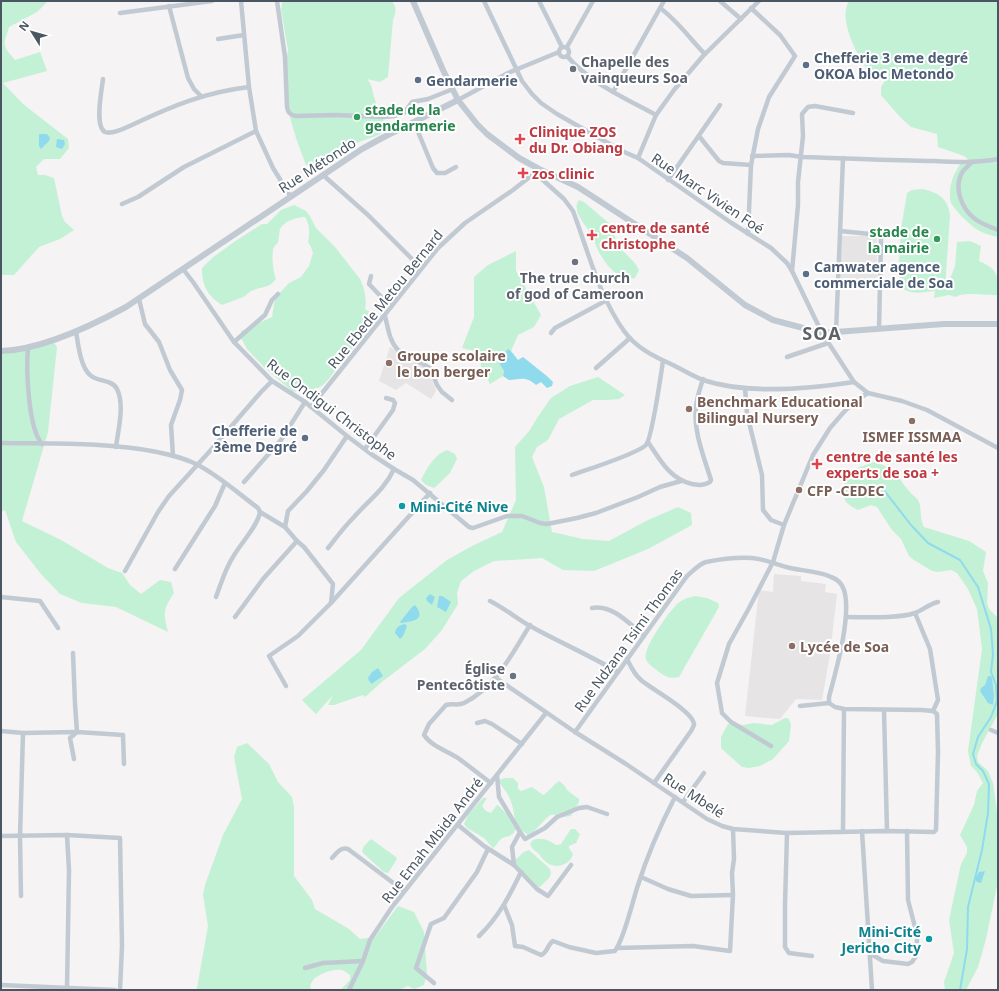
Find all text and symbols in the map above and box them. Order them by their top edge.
north arrow [12,12,52,52]
text: N [15,18,32,34]
place label: Chefferie 3 eme degré OKOA bloc Metondo [814,48,968,83]
place label: Chapelle des vainqueurs Soa [581,52,688,87]
marker: Chefferie 3 eme degré OKOA bloc Metondo [801,60,811,70]
marker: Chapelle des vainqueurs Soa [568,64,578,74]
place label: Gendarmerie [426,71,518,90]
marker: Gendarmerie [413,75,423,85]
place label: stade de la gendarmerie [365,100,456,135]
marker: stade de la gendarmerie [352,112,362,122]
place label: Clinique ZOS du Dr. Obiang [529,122,623,157]
street label: Rue Métondo [275,133,359,197]
marker: Clinique ZOS du Dr. Obiang [514,133,526,145]
street label: Rue Marc Vivien Foé [648,148,768,238]
place label: zos clinic [532,164,594,183]
marker: zos clinic [517,167,529,179]
place label: centre de santé christophe [601,218,710,253]
place label: stade de la mairie [868,222,929,257]
street label: Rue Ebede Metou Bernard [323,226,447,372]
marker: centre de santé christophe [586,229,598,241]
marker: stade de la mairie [932,234,942,244]
marker: The true church of god of Cameroon [570,257,580,267]
place label: Camwater agence commerciale de Soa [814,257,953,292]
place label: The true church of god of Cameroon [506,268,644,303]
marker: Camwater agence commerciale de Soa [801,269,811,279]
district label: SOA [802,321,842,345]
place label: Groupe scolaire le bon berger [397,346,506,381]
street label: Rue Ondigui Christophe [263,354,401,464]
marker: Groupe scolaire le bon berger [384,358,394,368]
place label: Benchmark Educational Bilingual Nursery [697,392,863,427]
marker: Benchmark Educational Bilingual Nursery [684,404,694,414]
marker: ISMEF ISSMAA [907,416,917,426]
place label: Chefferie de 3ème Degré [212,421,297,456]
place label: ISMEF ISSMAA [863,427,962,446]
marker: Chefferie de 3ème Degré [300,433,310,443]
place label: centre de santé les experts de soa + [826,447,958,482]
marker: centre de santé les experts de soa + [811,458,823,470]
place label: CFP -CEDEC [807,481,884,500]
marker: CFP -CEDEC [794,485,804,495]
place label: Mini-Cité Nive [410,497,508,516]
marker: Mini-Cité Nive [397,501,407,511]
street label: Rue Ndzana Tsimi Thomas [570,564,687,716]
place label: Lycée de Soa [800,637,889,656]
marker: Lycée de Soa [787,641,797,651]
place label: Église Pentecôtiste [417,659,505,694]
marker: Église Pentecôtiste [508,671,518,681]
street label: Rue Mbelé [660,768,728,822]
street label: Rue Emah Mbida André [377,773,487,907]
place label: Mini-Cité Jericho City [840,922,921,957]
marker: Mini-Cité Jericho City [924,934,934,944]

